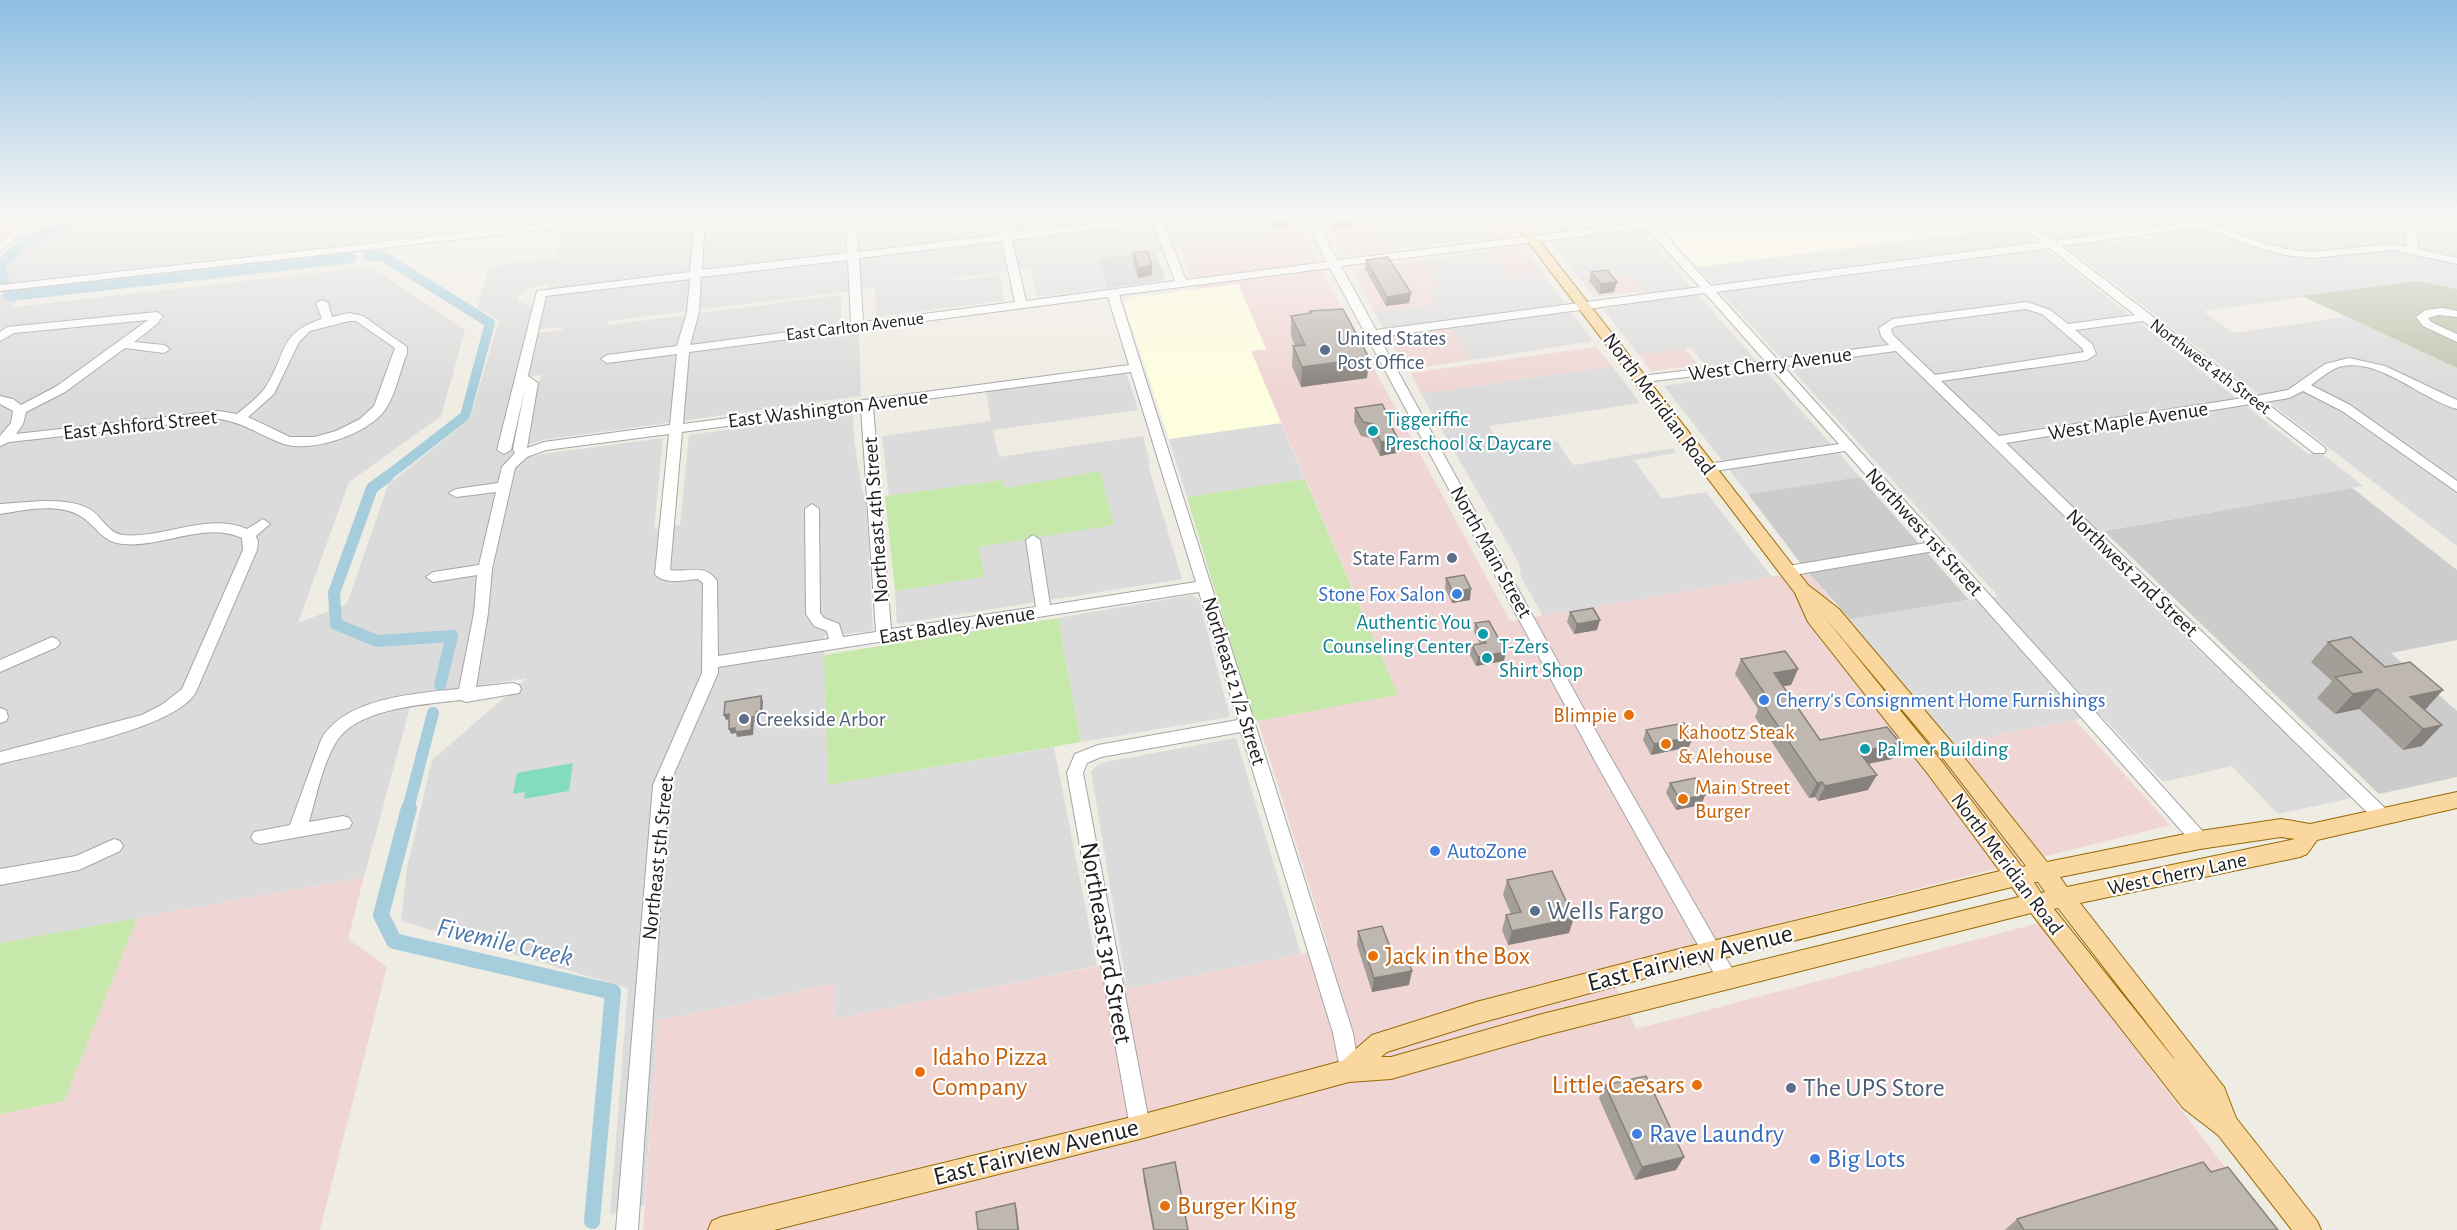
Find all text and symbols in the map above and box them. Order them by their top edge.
street label: East Carlton Avenue [785,310,925,344]
street label: Northwest 4th Street [2146,316,2274,418]
place label: United States Post Office [1337,328,1446,373]
street label: North Meridian Road [1599,329,1719,479]
marker: United States Post Office [1318,343,1332,357]
street label: West Cherry Avenue [1687,344,1853,384]
street label: East Washington Avenue [727,386,929,432]
street label: West Maple Avenue [2046,398,2210,444]
street label: East Ashford Street [62,406,218,444]
place label: Tiggeriffic Preschool & Daycare [1385,409,1552,454]
marker: Tiggeriffic Preschool & Daycare [1366,424,1380,438]
street label: Northeast 4th Street [860,436,892,604]
street label: Northwest 1st Street [1861,464,1987,600]
street label: North Main Street [1446,483,1536,622]
street label: Northwest 2nd Street [2062,505,2202,641]
place label: State Farm [1353,548,1440,569]
marker: State Farm [1445,551,1459,565]
place label: Stone Fox Salon [1318,584,1445,605]
marker: Stone Fox Salon [1450,587,1464,601]
street label: Northeast 2 1/2 Street [1198,595,1270,768]
street label: East Badley Avenue [877,602,1037,648]
place label: Authentic You Counseling Center [1323,612,1471,657]
marker: Authentic You Counseling Center [1476,627,1490,641]
place label: T-Zers Shirt Shop [1499,636,1583,681]
marker: T-Zers Shirt Shop [1480,651,1494,665]
place label: Cherry's Consignment Home Furnishings [1776,690,2106,711]
marker: Cherry's Consignment Home Furnishings [1757,693,1771,707]
place label: Blimpie [1553,705,1617,726]
marker: Blimpie [1622,708,1636,722]
place label: Creekside Arbor [756,709,886,730]
marker: Creekside Arbor [737,712,751,726]
place label: Kahootz Steak & Alehouse [1678,722,1795,767]
marker: Kahootz Steak & Alehouse [1659,737,1673,751]
place label: Palmer Building [1877,739,2009,760]
marker: Palmer Building [1858,742,1872,756]
street label: Northeast 5th Street [639,775,677,941]
place label: Main Street Burger [1695,777,1790,822]
street label: North Meridian Road [1947,789,2067,939]
marker: Main Street Burger [1676,792,1690,806]
street label: Northeast 3rd Street [1075,840,1137,1046]
place label: AutoZone [1447,841,1527,862]
marker: AutoZone [1428,844,1442,858]
street label: West Cherry Lane [2105,849,2249,899]
place label: Wells Fargo [1547,898,1664,924]
marker: Wells Fargo [1528,904,1542,918]
water label: Fivemile Creek [434,913,576,971]
street label: East Fairview Avenue [1585,920,1795,996]
place label: Jack in the Box [1385,943,1530,969]
marker: Jack in the Box [1366,949,1380,963]
place label: Idaho Pizza Company [932,1044,1048,1100]
marker: Idaho Pizza Company [913,1065,927,1079]
place label: Little Caesars [1552,1072,1685,1098]
place label: The UPS Store [1803,1075,1945,1101]
marker: Little Caesars [1690,1078,1704,1092]
marker: The UPS Store [1784,1081,1798,1095]
street label: East Fairview Avenue [931,1114,1141,1190]
place label: Rave Laundry [1649,1121,1784,1147]
marker: Rave Laundry [1630,1127,1644,1141]
place label: Big Lots [1827,1146,1905,1172]
marker: Big Lots [1808,1152,1822,1166]
place label: Burger King [1177,1193,1297,1219]
marker: Burger King [1158,1199,1172,1213]

